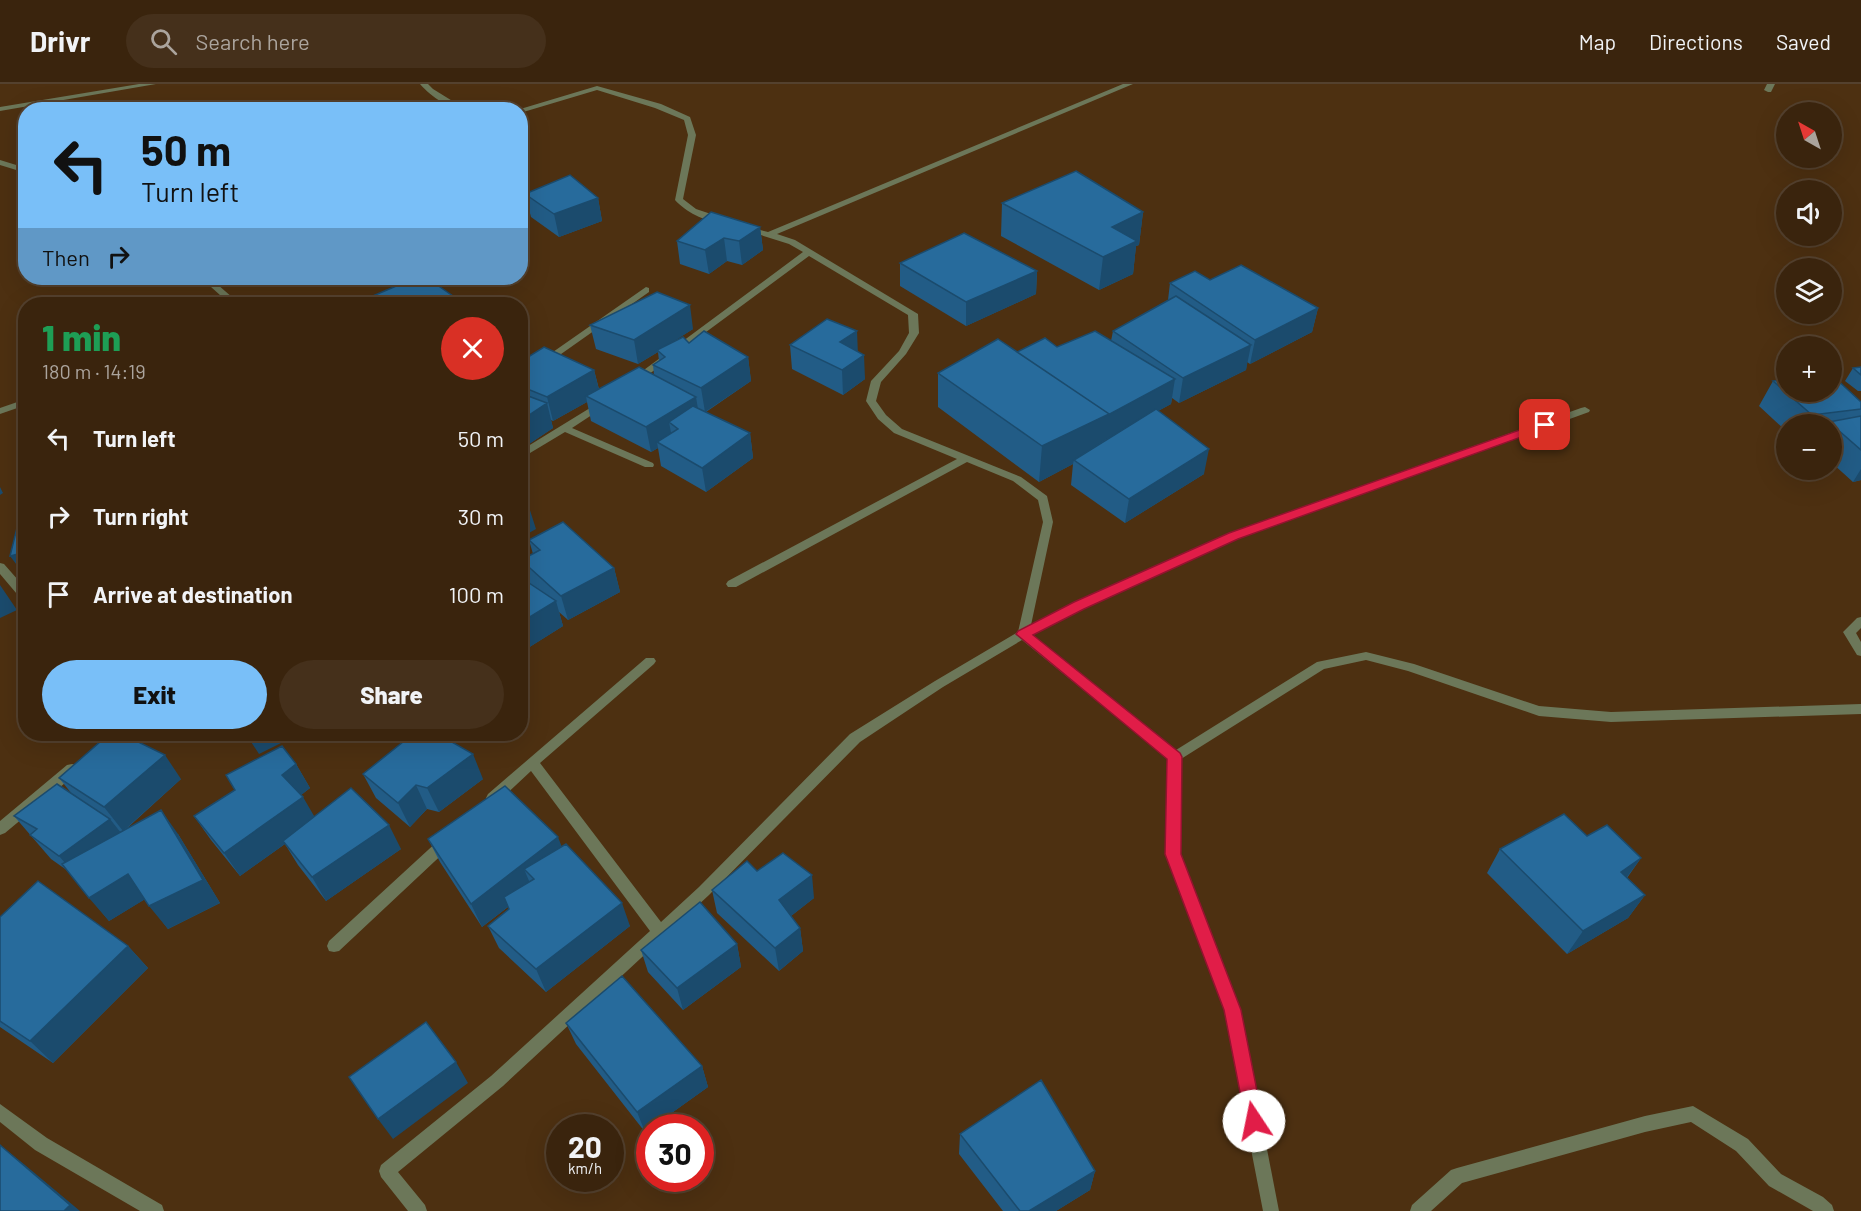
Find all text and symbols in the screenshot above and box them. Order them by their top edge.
search box [126,14,546,68]
text: Drivr [30,24,90,58]
icon: search [147,25,180,58]
text: Search here [195,28,310,54]
text: Map [1579,29,1616,54]
text: Directions [1649,29,1743,54]
text: Saved [1776,29,1831,54]
north arrow [1776,102,1842,168]
map controls [1776,102,1842,480]
text: 50 m [141,124,231,174]
icon: left [42,126,120,204]
text: Turn left [141,175,239,207]
button: sound [1776,180,1842,246]
icon: right [102,240,135,273]
text: Then [42,244,90,270]
button: layers [1776,258,1842,324]
text: 1 min [42,315,121,358]
button: close [441,317,504,380]
button: + [1776,336,1842,402]
text: 180 m · 14:19 [42,359,146,383]
pin [1519,399,1570,450]
icon: arrive [1528,408,1561,441]
button: − [1776,414,1842,480]
icon: left [42,422,75,455]
text: Turn left [93,425,176,451]
text: 50 m [458,425,504,451]
icon: right [42,500,75,533]
text: Turn right [93,503,188,529]
text: 30 m [458,503,504,529]
icon: arrive [42,578,75,611]
text: Arrive at destination [93,581,292,607]
text: 100 m [449,581,504,607]
button: Exit [42,660,267,729]
button: Share [279,660,504,729]
position arrow [1222,1089,1286,1153]
speed limit sign: 30 [636,1114,714,1192]
text: 20 [568,1128,602,1164]
text: km/h [568,1159,602,1177]

